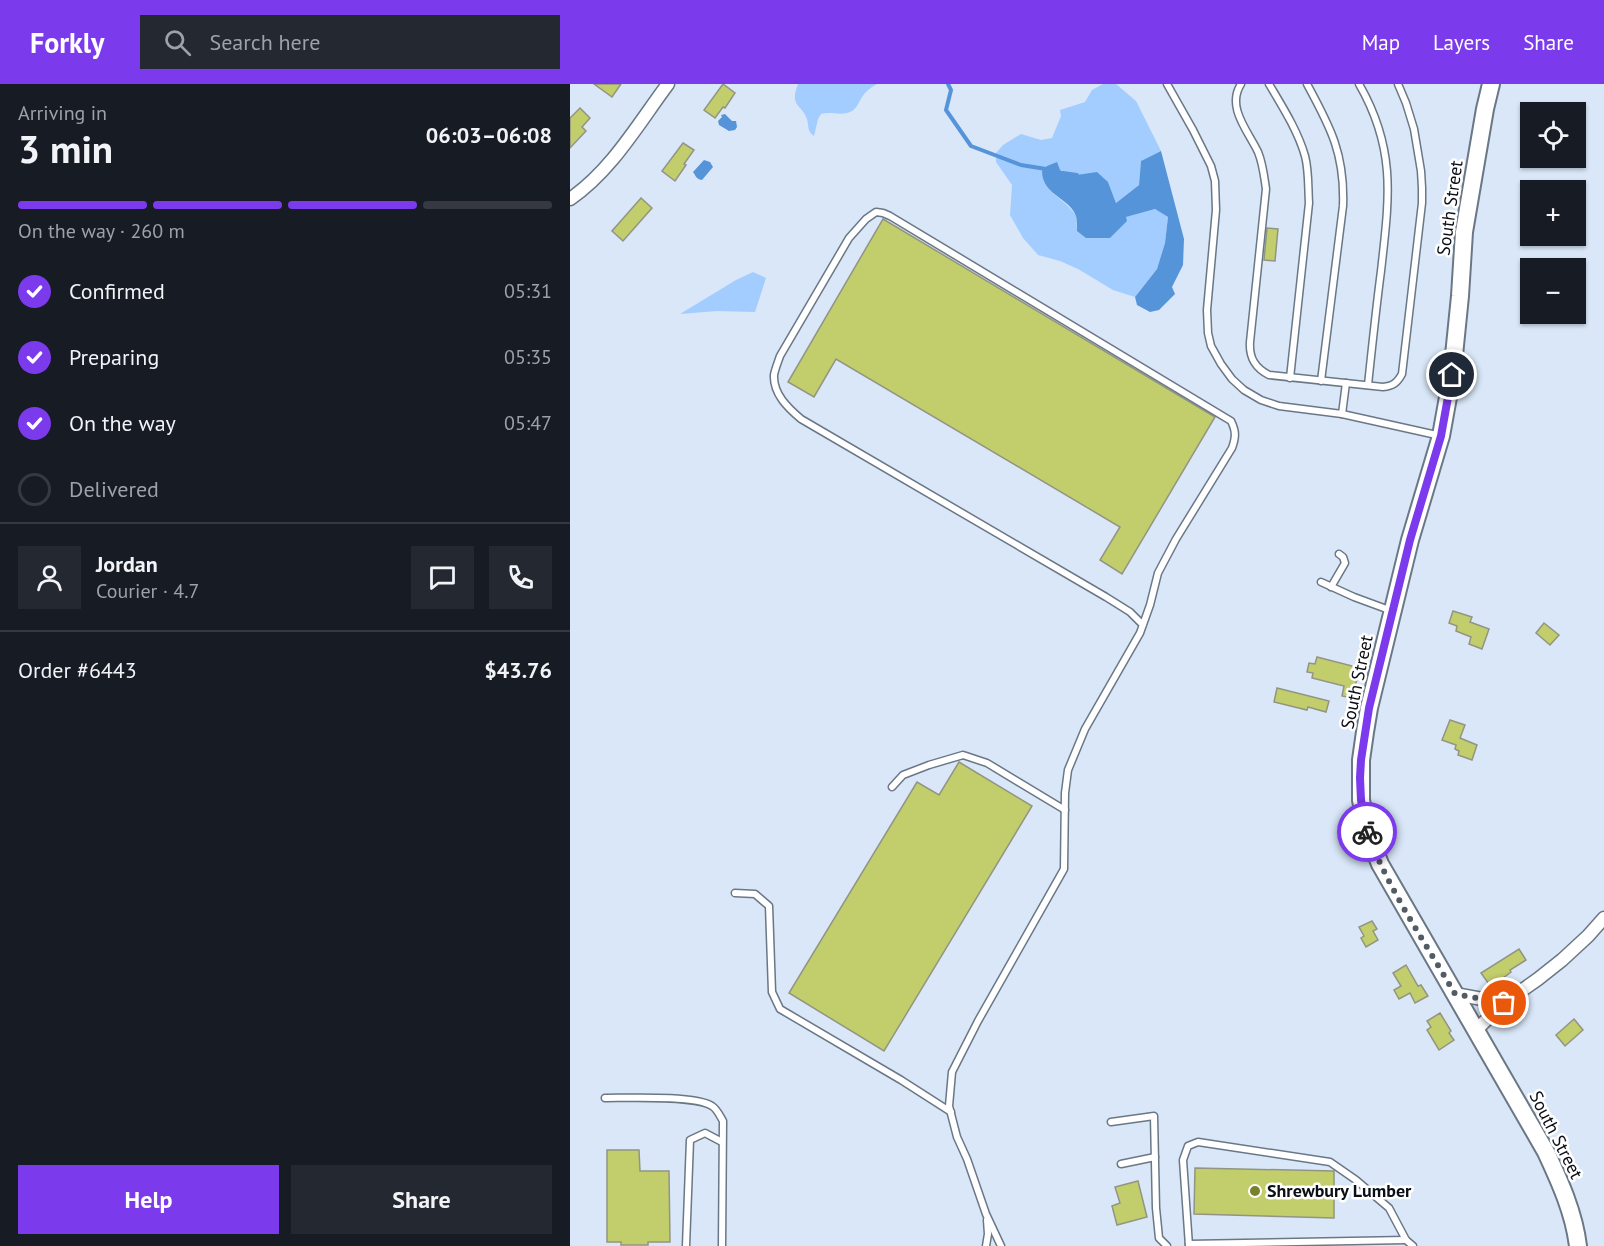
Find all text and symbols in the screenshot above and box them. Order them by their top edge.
search box [140,15,560,69]
text: Forkly [30,24,104,61]
icon: search [161,26,194,59]
text: Search here [209,28,320,56]
text: Map [1362,29,1400,56]
text: Layers [1433,29,1490,56]
text: Share [1523,29,1574,56]
text: Arriving in [18,100,107,126]
map controls [1520,102,1586,324]
button: locate [1520,102,1586,168]
text: 06:03–06:08 [426,121,552,149]
text: 3 min [18,123,113,174]
street label: South Street [1431,159,1468,257]
button: + [1520,180,1586,246]
text: On the way · 260 m [18,218,185,244]
button: − [1520,258,1586,324]
icon: check [18,275,51,308]
text: Confirmed [69,277,165,305]
text: 05:31 [504,278,552,304]
icon: check [18,341,51,374]
text: Preparing [69,343,159,371]
text: 05:35 [504,344,552,370]
pin [1426,349,1477,400]
icon: home [1435,358,1468,391]
icon: check [18,407,51,440]
text: On the way [69,409,176,437]
text: 05:47 [504,410,552,436]
text: Delivered [69,475,159,503]
button: person [18,546,81,609]
button: chat [411,546,474,609]
button: phone [489,546,552,609]
text: Jordan [96,550,158,578]
text: Courier · 4.7 [96,578,199,604]
street label: South Street [1335,633,1378,731]
text: Order #6443 [18,656,137,684]
text: $43.76 [484,656,552,684]
courier [1337,802,1397,862]
icon: bike [1351,816,1384,849]
pin [1478,977,1529,1028]
icon: bag [1487,986,1520,1019]
street label: South Street [1524,1087,1588,1183]
button: Help [18,1165,279,1234]
button: Share [291,1165,552,1234]
place label: Shrewbury Lumber [1267,1179,1412,1202]
marker: Shrewbury Lumber [1248,1184,1262,1198]

